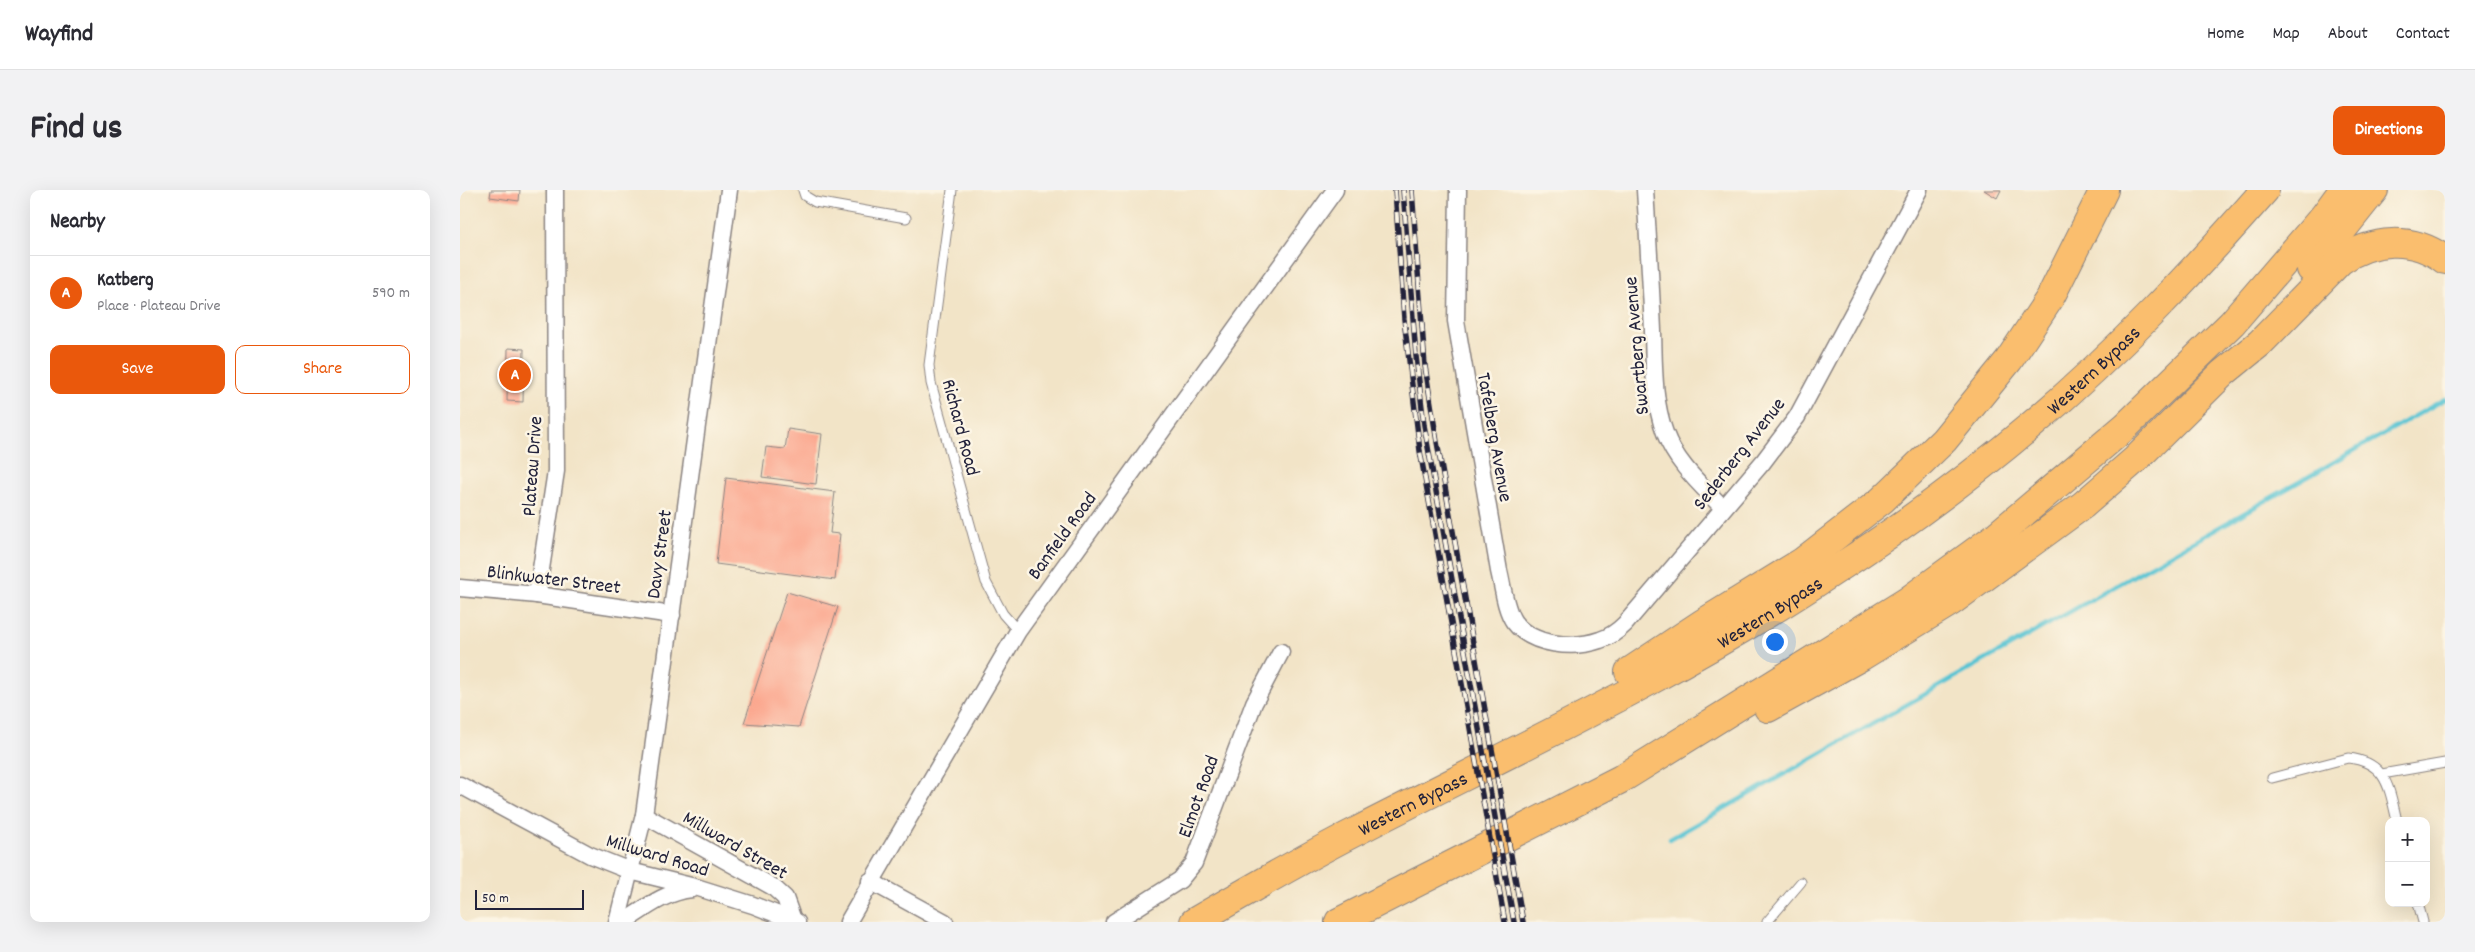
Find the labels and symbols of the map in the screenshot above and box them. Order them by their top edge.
street label: Swartberg Avenue [1618,275,1658,416]
street label: Western Bypass [2042,321,2148,423]
pin: A [499,356,531,394]
street label: Tafelberg Avenue [1468,371,1518,505]
street label: Richard Road [933,376,985,479]
street label: Sederberg Avenue [1687,392,1793,517]
street label: Plateau Drive [517,415,551,517]
street label: Banfield Road [1022,487,1105,586]
street label: Davy Street [641,508,681,601]
street label: Blinkwater Street [485,559,622,603]
street label: Western Bypass [1713,571,1829,657]
your location [1762,629,1788,655]
street label: Elmot Road [1172,752,1228,842]
street label: Western Bypass [1354,766,1473,845]
street label: Millward Street [677,805,792,888]
street label: Millward Road [602,828,712,886]
scale bar [475,887,584,910]

